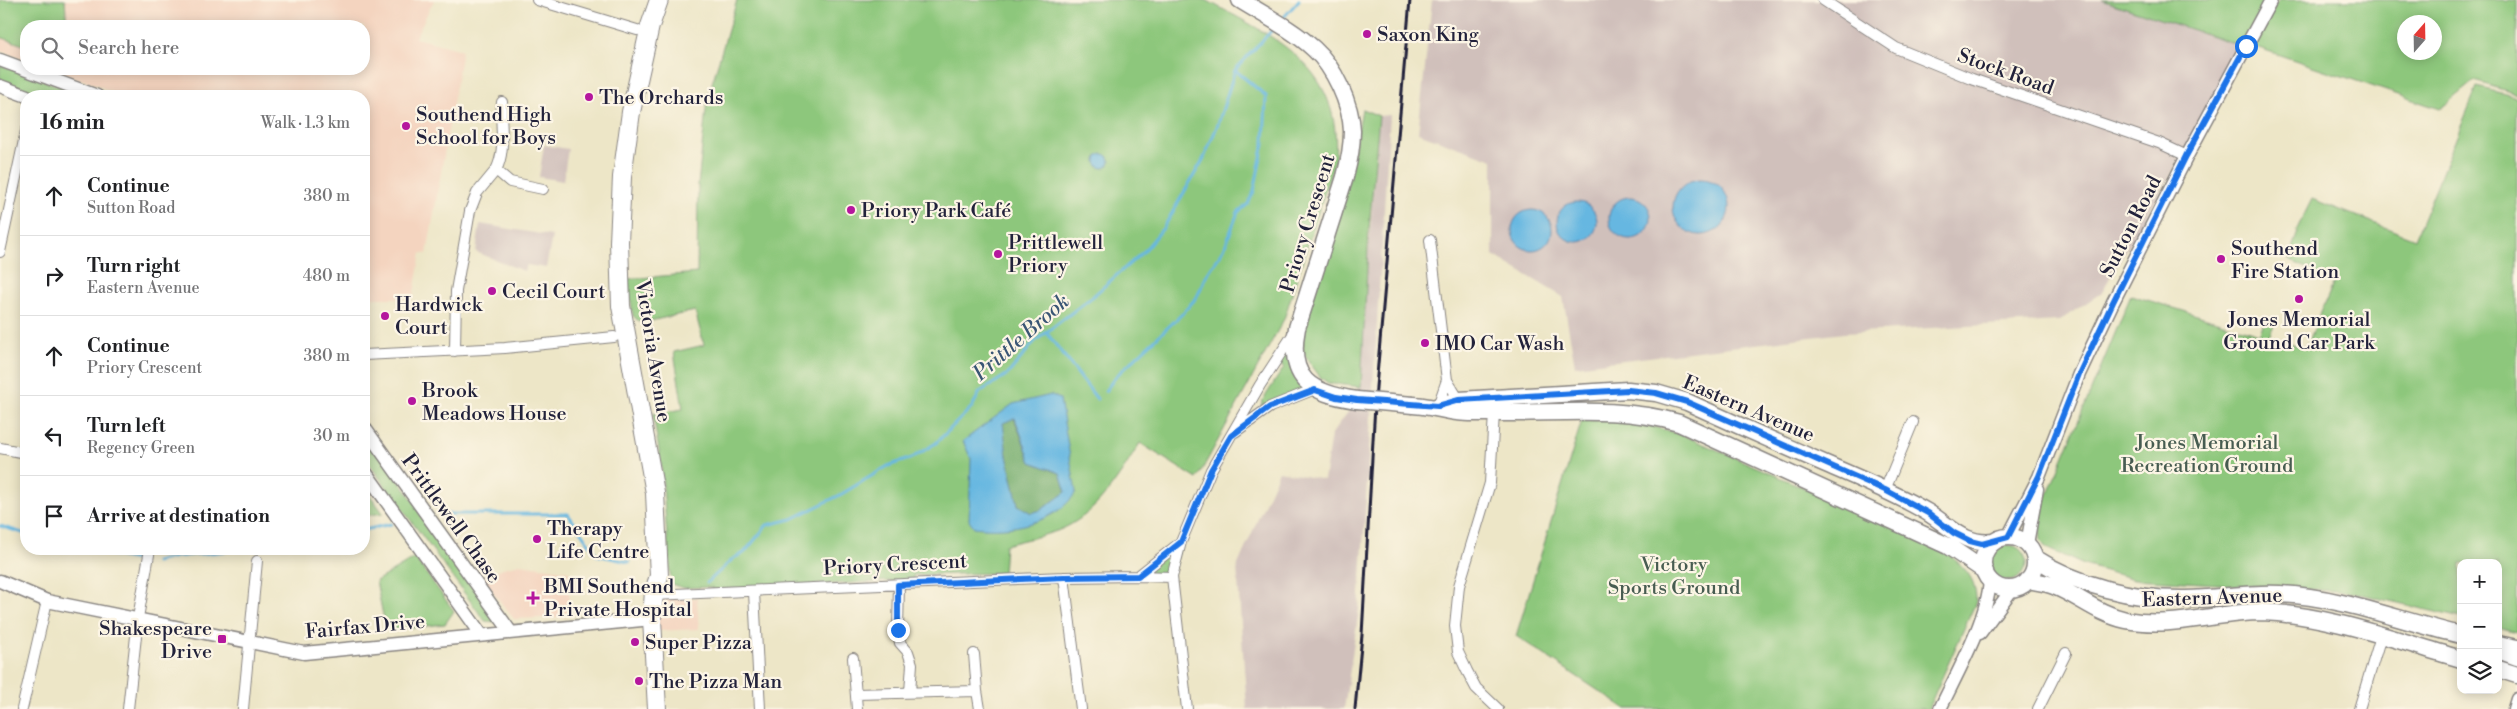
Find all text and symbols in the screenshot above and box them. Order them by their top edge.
north arrow [2397,15,2442,60]
search box [20,20,370,75]
place label: Saxon King [1377,23,1480,48]
marker: Saxon King [1361,28,1373,40]
icon: search [38,34,66,62]
route start [2235,35,2258,58]
text: Search here [78,36,179,60]
street label: Stock Road [1954,43,2058,102]
place label: The Orchards [599,86,723,111]
marker: The Orchards [583,91,595,103]
place label: Southend High School for Boys [416,103,556,151]
text: 16 min [40,110,105,136]
text: Walk · 1.3 km [261,113,350,133]
marker: Southend High School for Boys [400,120,412,132]
street label: Priory Crescent [1275,151,1341,296]
street label: Sutton Road [2095,171,2168,282]
text: Continue [87,174,170,198]
icon: ahead [40,182,68,210]
text: 380 m [303,186,350,206]
text: Sutton Road [87,198,175,218]
place label: Priory Park Café [861,199,1011,224]
marker: Priory Park Café [845,204,857,216]
place label: Prittlewell Priory [1008,231,1103,279]
place label: Southend Fire Station [2231,237,2339,285]
marker: Prittlewell Priory [992,248,1004,260]
marker: Southend Fire Station [2215,253,2227,265]
text: Turn right [87,254,180,278]
icon: right [40,262,68,290]
text: 480 m [303,266,350,286]
street label: Victoria Avenue [629,277,676,424]
text: Eastern Avenue [87,278,200,298]
place label: Cecil Court [502,280,605,305]
marker: Cecil Court [486,285,498,297]
water label: Prittle Brook [967,289,1075,387]
place label: Hardwick Court [395,293,484,341]
marker: Jones Memorial Ground Car Park [2293,293,2305,305]
place label: Jones Memorial Ground Car Park [2223,308,2376,356]
marker: Hardwick Court [379,310,391,322]
place label: IMO Car Wash [1435,332,1564,357]
text: Continue [87,334,170,358]
marker: IMO Car Wash [1419,337,1431,349]
icon: ahead [40,342,68,370]
text: 380 m [303,346,350,366]
text: Priory Crescent [87,358,202,378]
street label: Eastern Avenue [1679,370,1818,448]
place label: Brook Meadows House [421,379,567,427]
marker: Brook Meadows House [406,395,418,407]
text: Turn left [87,414,166,438]
icon: left [40,422,68,450]
text: 30 m [313,426,350,446]
park label: Jones Memorial Recreation Ground [2121,431,2294,479]
text: Regency Green [87,438,195,458]
street label: Prittlewell Chase [395,449,506,588]
icon: arrive [40,502,68,530]
text: Arrive at destination [87,504,270,528]
place label: Therapy Life Centre [547,517,649,565]
marker: Therapy Life Centre [531,533,543,545]
street label: Priory Crescent [822,549,968,582]
park label: Victory Sports Ground [1608,553,1741,601]
map controls [2457,559,2502,694]
button: + [2457,559,2502,604]
place label: BMI Southend Private Hospital [543,575,692,623]
street label: Eastern Avenue [2141,584,2283,613]
marker: BMI Southend Private Hospital [526,591,540,605]
button: − [2457,604,2502,649]
street label: Fairfax Drive [304,610,426,645]
place label: Shakespeare Drive [99,617,212,665]
route end [887,619,910,642]
place label: Super Pizza [645,631,753,656]
marker: Shakespeare Drive [216,633,228,645]
marker: Super Pizza [629,636,641,648]
button: layers [2457,649,2502,694]
place label: The Pizza Man [649,670,782,695]
marker: The Pizza Man [633,675,645,687]

